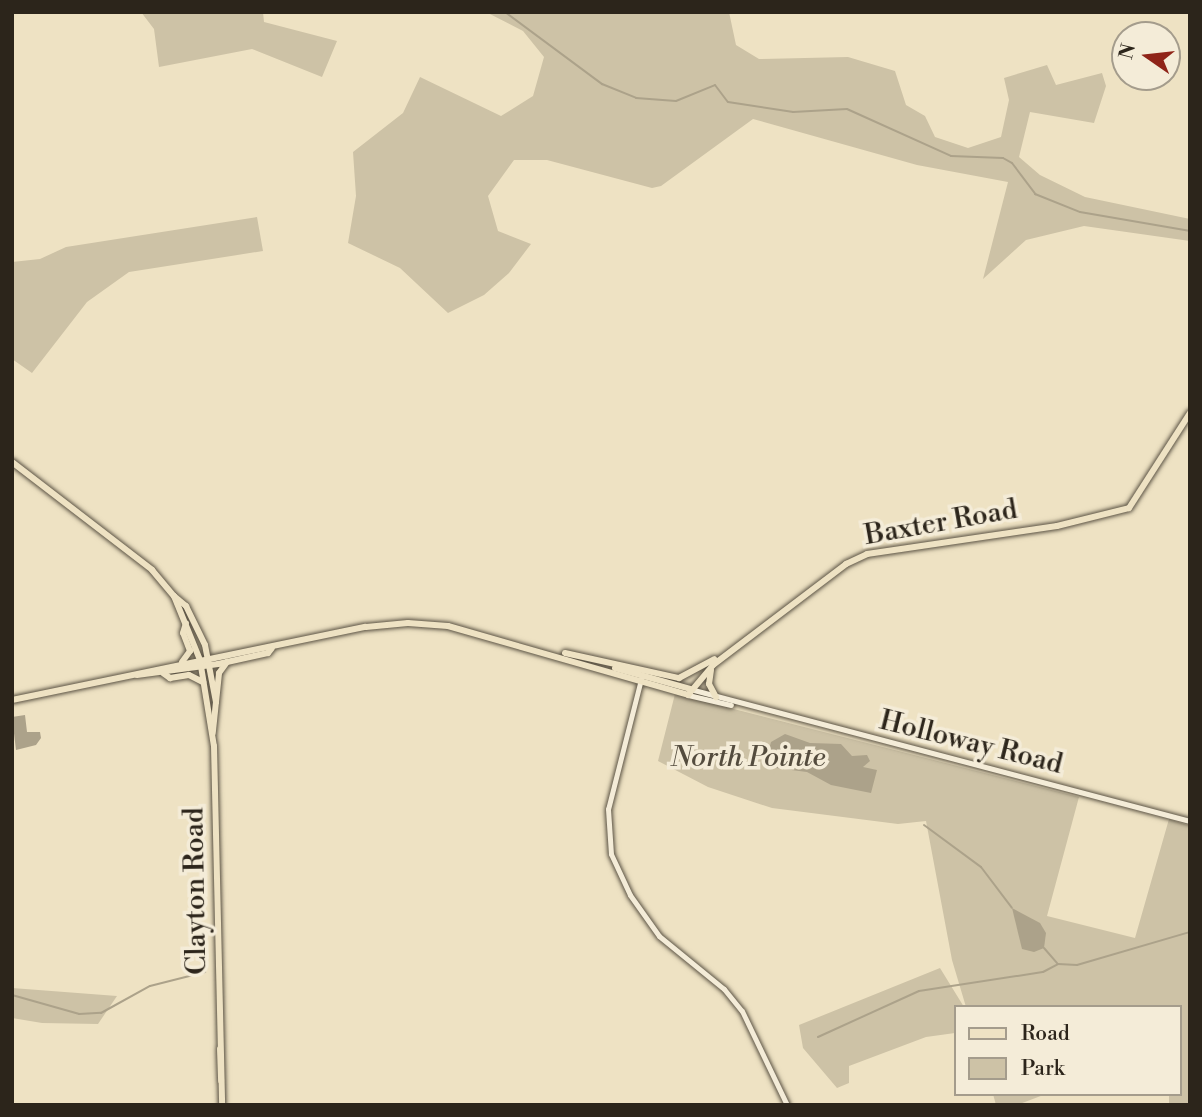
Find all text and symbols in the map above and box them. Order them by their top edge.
north arrow [1111,21,1181,91]
text: N [1114,41,1141,62]
street label: Baxter Road [862,493,1020,553]
street label: Holloway Road [876,704,1066,782]
park label: North Pointe [670,741,826,775]
street label: Clayton Road [178,807,214,975]
legend [954,1005,1181,1096]
text: Road [1021,1021,1070,1047]
text: Park [1021,1056,1065,1082]

